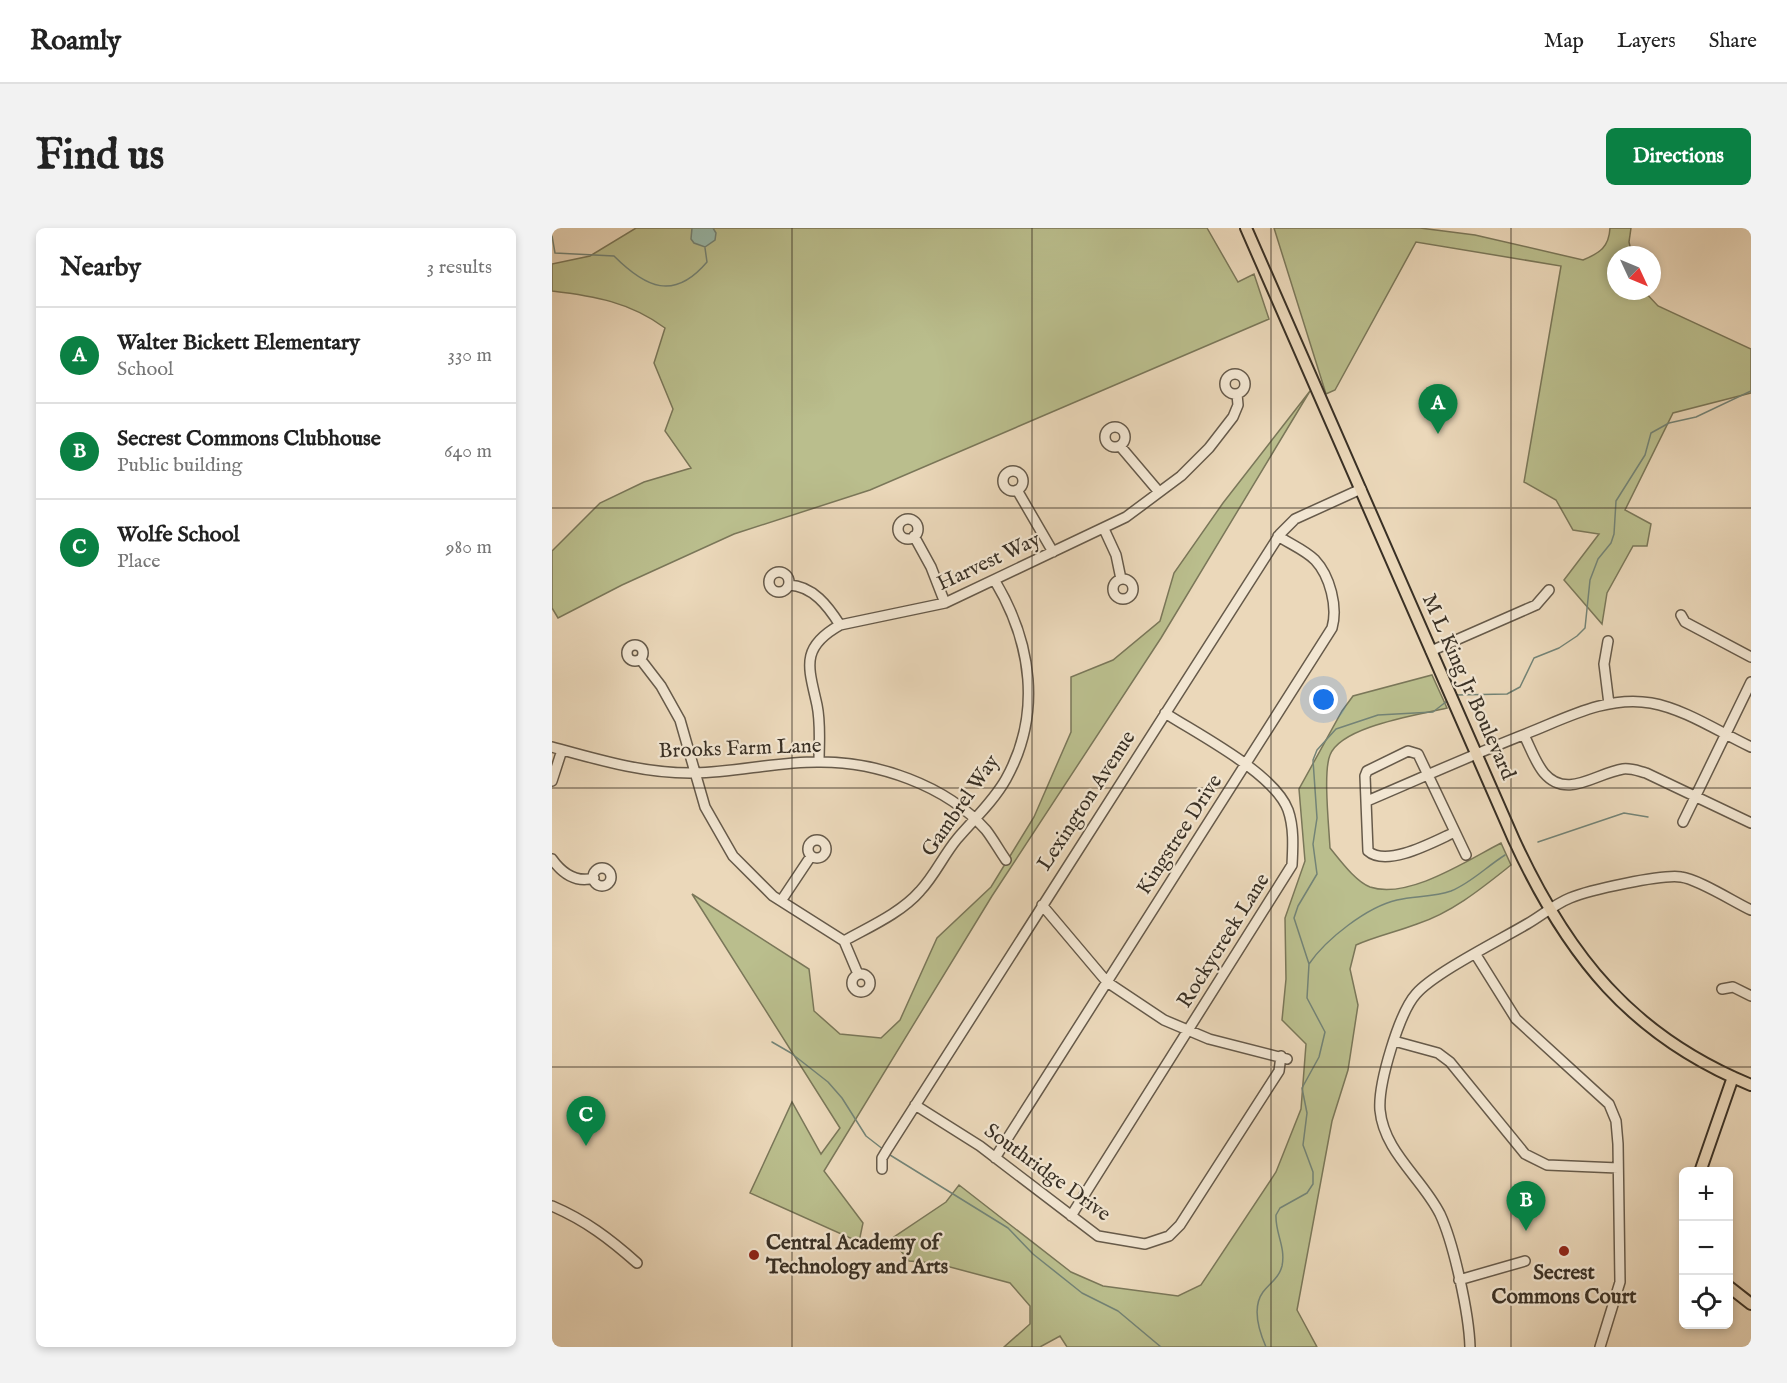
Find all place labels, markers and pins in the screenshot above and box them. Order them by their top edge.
pin: A [1418,384,1458,434]
pin: C [567,1096,606,1146]
pin: B [1506,1182,1546,1231]
place label: Central Academy of Technology and Arts [765,1230,948,1281]
marker: Secrest Commons Court [1557,1244,1571,1258]
marker: Central Academy of Technology and Arts [747,1248,761,1262]
place label: Secrest Commons Court [1491,1260,1637,1311]

